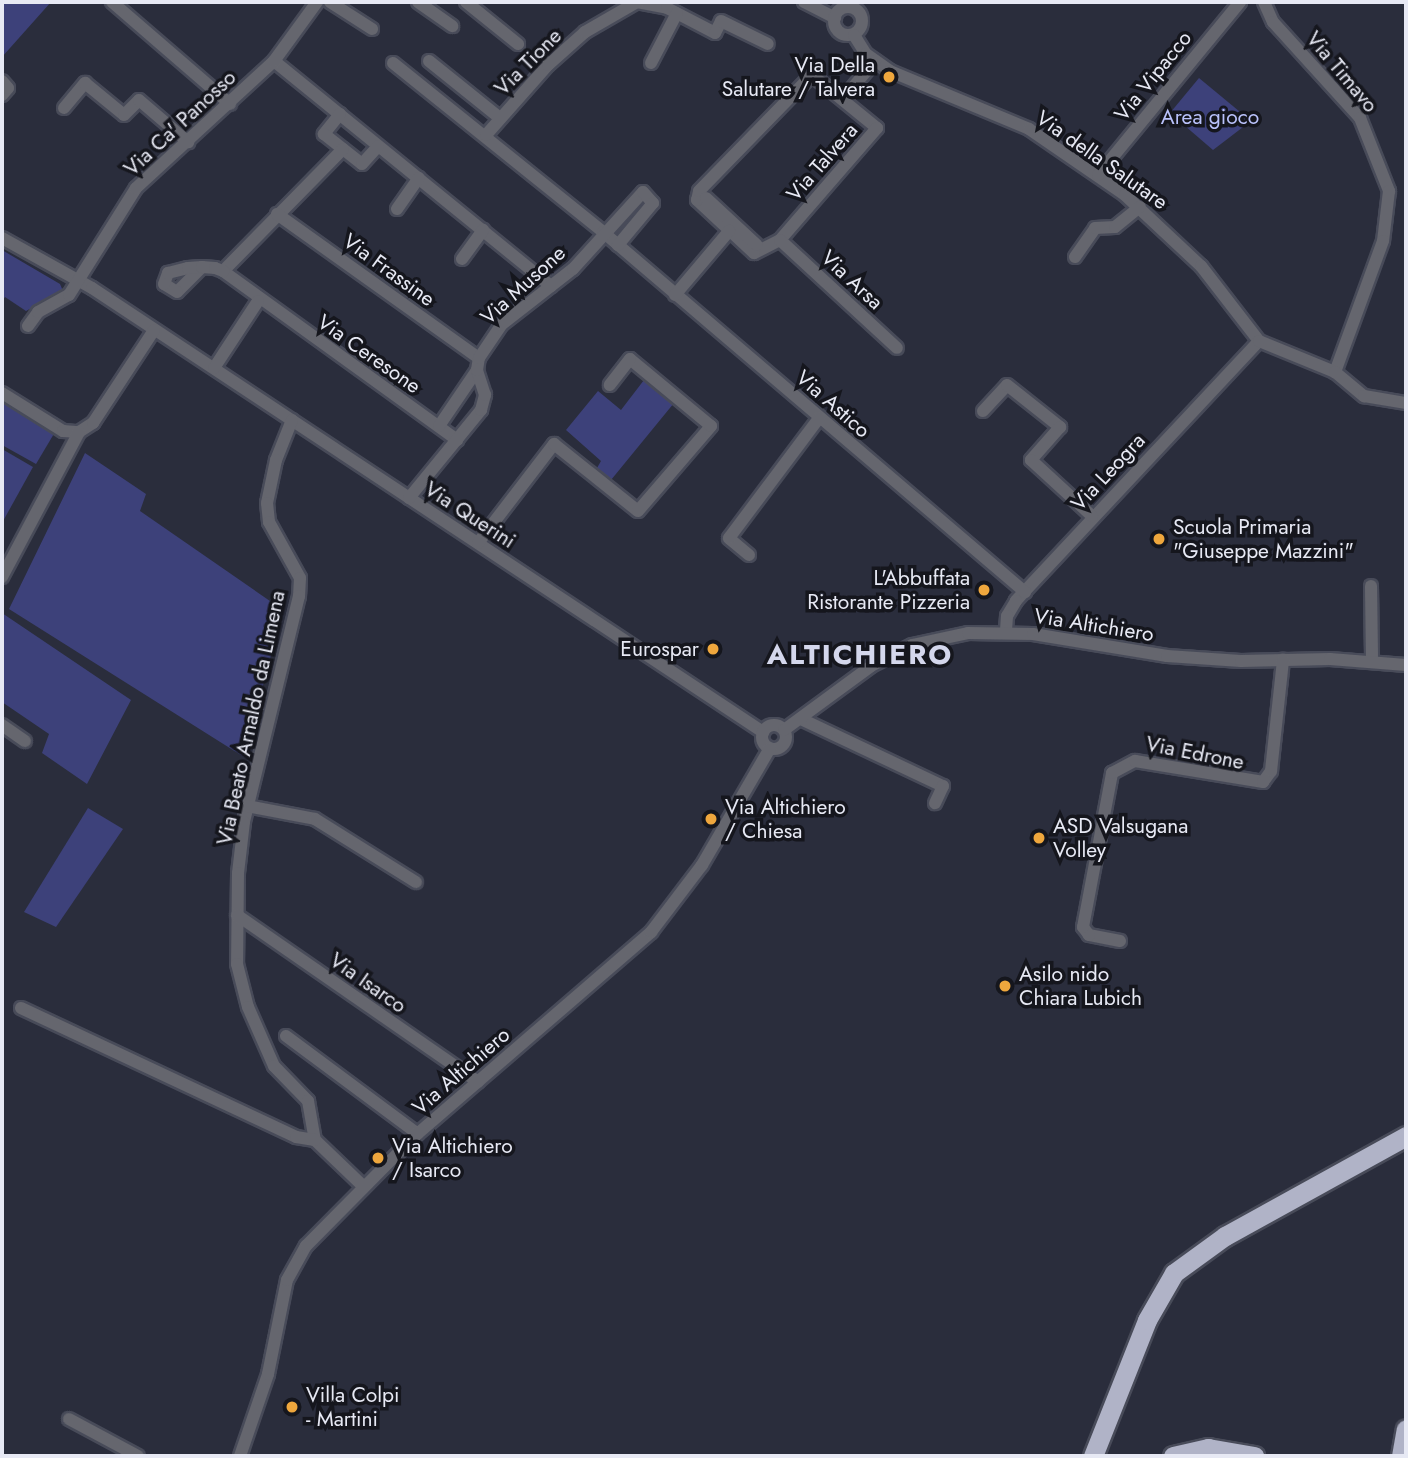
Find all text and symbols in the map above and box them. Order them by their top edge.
street label: Via Tione [489,23,567,101]
street label: Via Vipacco [1109,26,1197,126]
street label: Via Timavo [1301,26,1383,118]
place label: Via Della Salutare / Talvera [722,52,875,102]
street label: Via Ca' Panosso [119,65,241,181]
marker: Via Della Salutare / Talvera [881,69,897,85]
park label: Area gioco [1161,104,1259,130]
street label: Via della Salutare [1031,105,1173,215]
street label: Via Talvera [781,118,863,206]
street label: Via Frassine [338,228,440,312]
street label: Via Musone [475,240,571,330]
street label: Via Arsa [816,245,888,315]
street label: Via Ceresone [312,309,426,399]
street label: Via Astico [791,365,875,443]
street label: Via Leogra [1066,428,1150,516]
street label: Via Querini [420,476,520,554]
place label: Scuola Primaria "Giuseppe Mazzini" [1173,514,1354,564]
marker: Scuola Primaria "Giuseppe Mazzini" [1151,531,1167,547]
place label: L'Abbuffata Ristorante Pizzeria [807,565,970,615]
marker: L'Abbuffata Ristorante Pizzeria [976,582,992,598]
street label: Via Beato Arnaldo da Limena [212,588,290,848]
street label: Via Altichiero [1032,603,1156,647]
place label: Eurospar [620,636,699,662]
district label: ALTICHIERO [768,638,952,672]
marker: Eurospar [705,641,721,657]
street label: Via Edrone [1144,731,1246,775]
place label: Via Altichiero / Chiesa [725,794,846,844]
marker: Via Altichiero / Chiesa [703,811,719,827]
place label: ASD Valsugana Volley [1053,813,1188,863]
marker: ASD Valsugana Volley [1031,830,1047,846]
street label: Via Isarco [325,947,411,1019]
place label: Asilo nido Chiara Lubich [1019,961,1142,1011]
marker: Asilo nido Chiara Lubich [997,978,1013,994]
street label: Via Altichiero [407,1022,515,1120]
place label: Via Altichiero / Isarco [392,1133,513,1183]
marker: Via Altichiero / Isarco [370,1150,386,1166]
place label: Villa Colpi - Martini [306,1382,399,1432]
marker: Villa Colpi - Martini [284,1399,300,1415]

